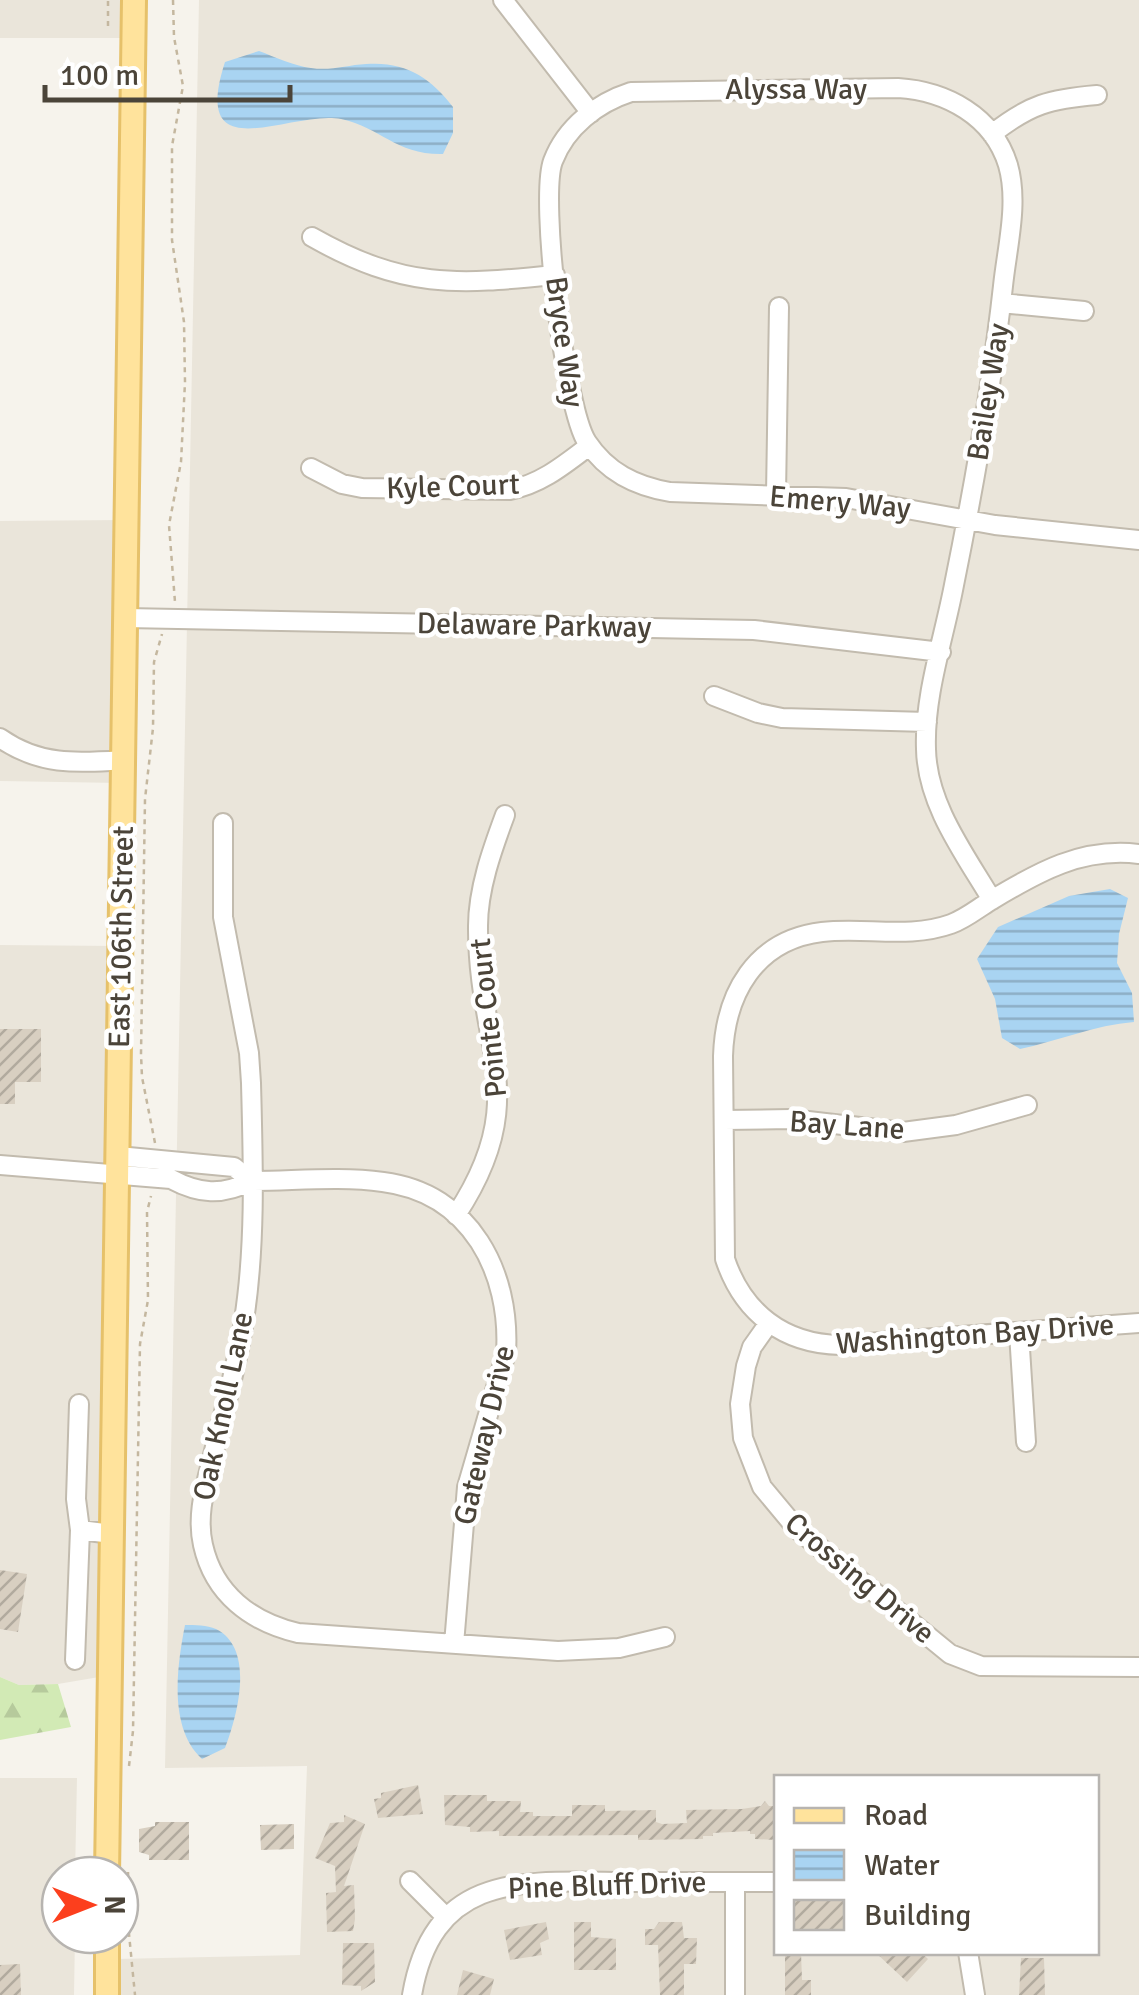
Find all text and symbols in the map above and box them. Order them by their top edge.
scale bar [45,40,290,102]
text: 100 m [60,57,139,94]
street label: Alyssa Way [725,71,867,108]
street label: Bryce Way [537,274,592,410]
street label: Bailey Way [959,321,1018,463]
street label: Kyle Court [386,466,520,507]
street label: Emery Way [768,478,912,527]
street label: Delaware Parkway [416,605,652,646]
street label: East 106th Street [101,825,142,1049]
street label: Pointe Court [462,936,515,1100]
street label: Bay Lane [788,1103,906,1148]
street label: Washington Bay Drive [835,1306,1115,1363]
street label: Oak Knoll Lane [185,1308,262,1504]
street label: Gateway Drive [446,1342,523,1528]
street label: Crossing Drive [777,1505,942,1652]
legend [774,1775,1099,1955]
text: Road [864,1797,928,1834]
text: Water [864,1847,940,1884]
north arrow [40,1855,140,1955]
street label: Pine Bluff Drive [507,1864,707,1907]
text: N [97,1895,131,1915]
text: Building [864,1897,971,1934]

